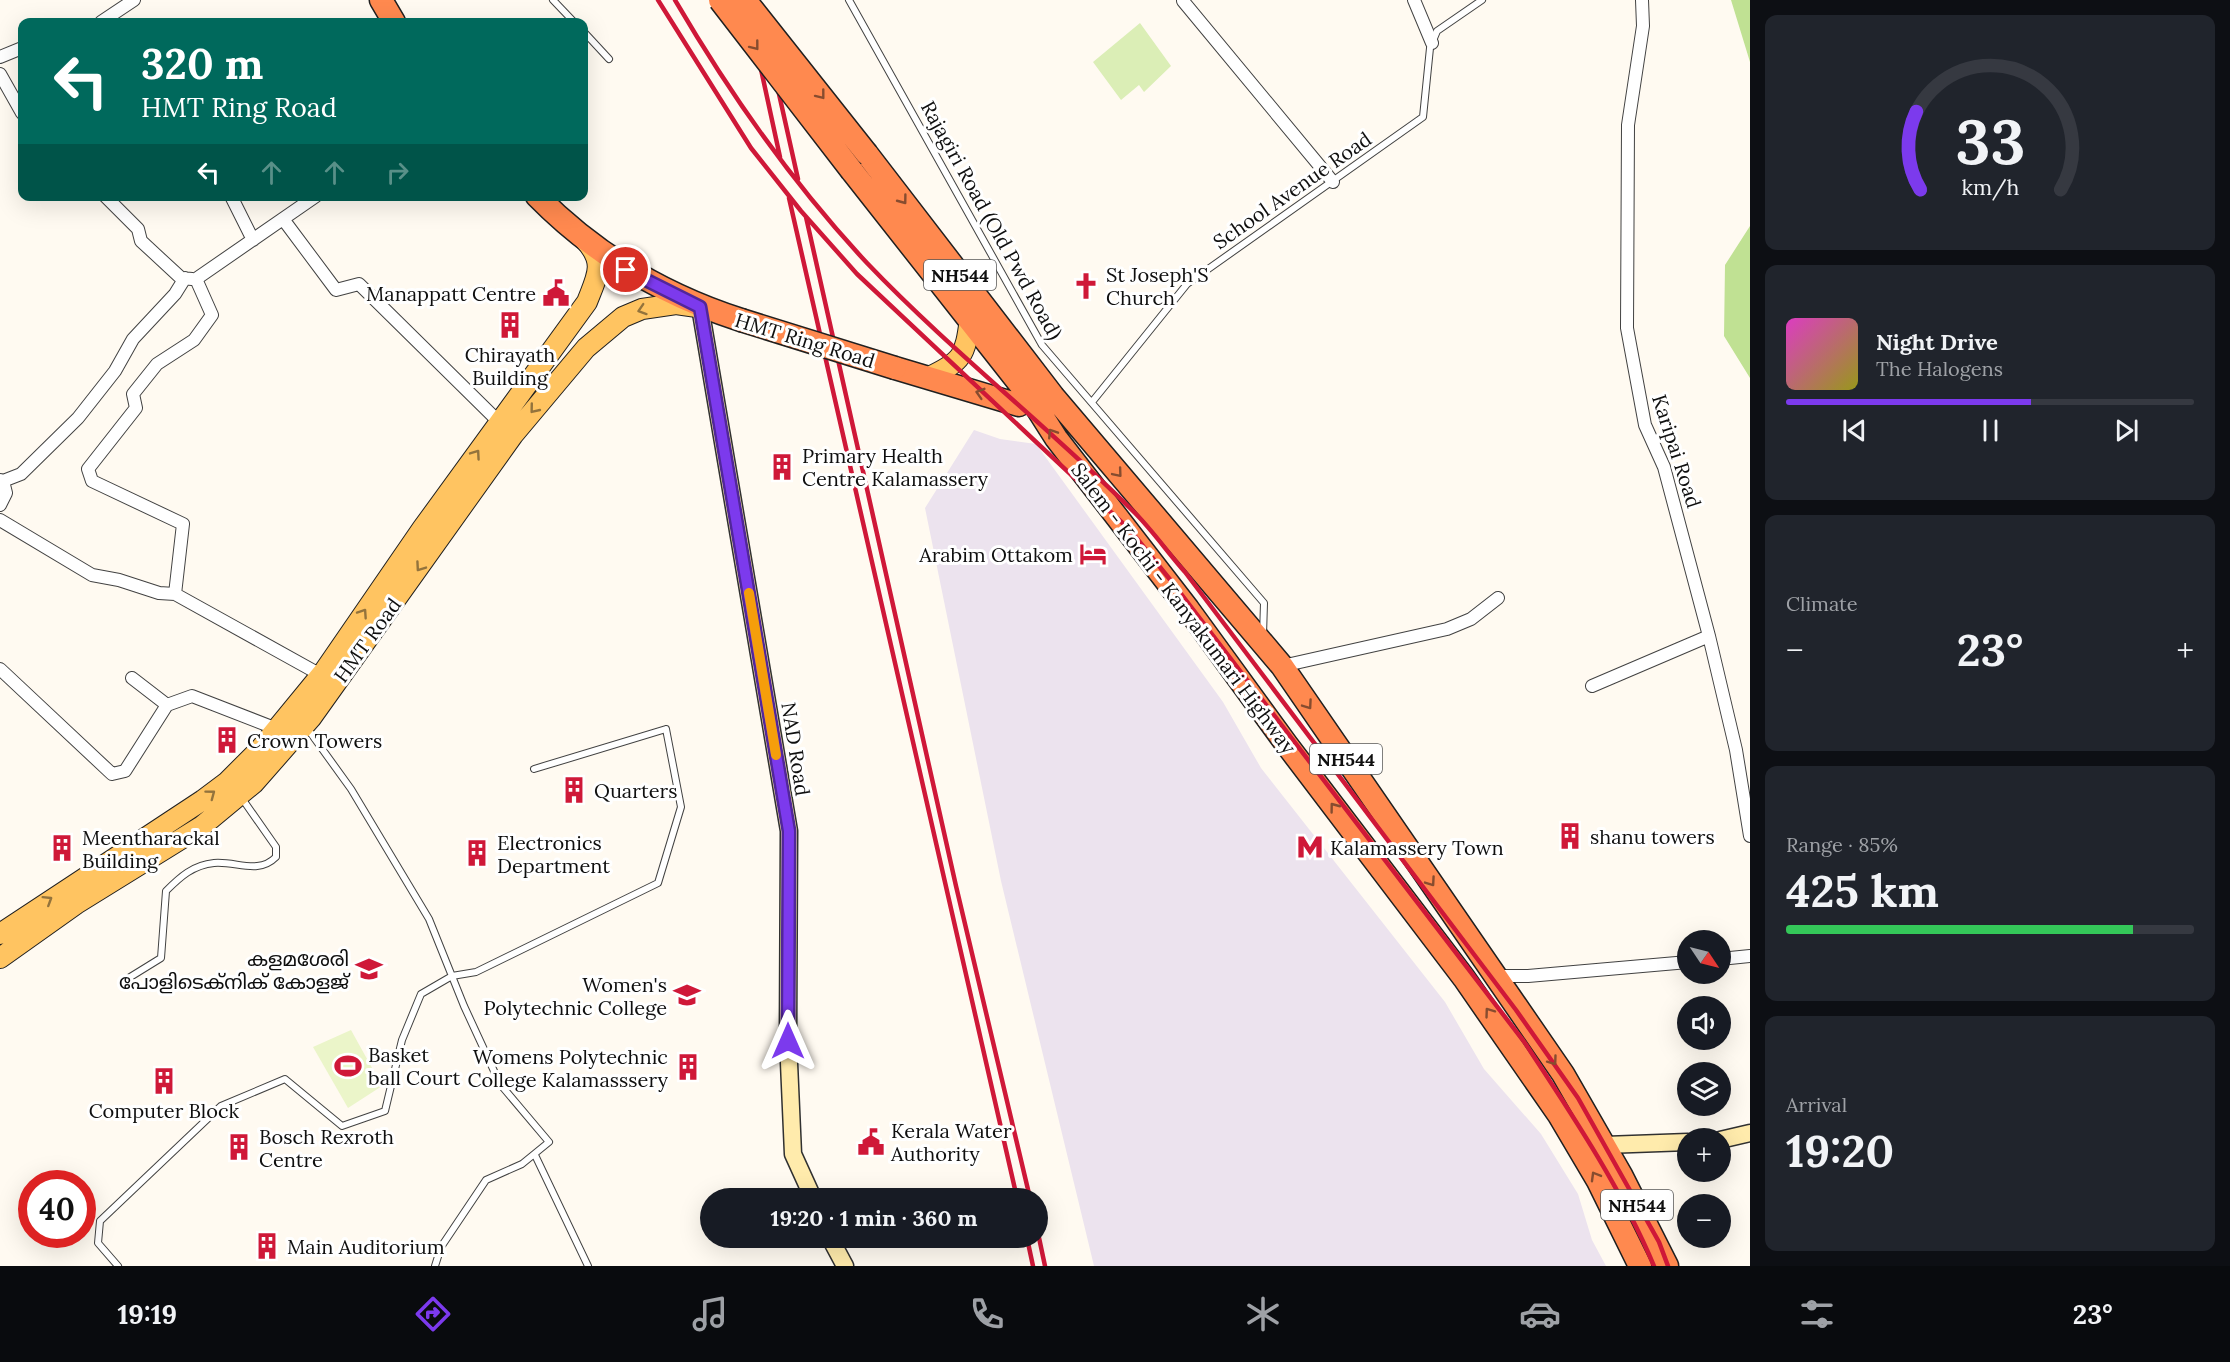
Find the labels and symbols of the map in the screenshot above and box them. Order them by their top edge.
one-way arrow [748,40,759,51]
one-way arrow [813,88,824,99]
street label: Rajagiri Road (Old Pwd Road) [915,96,1068,344]
street label: School Avenue Road [1208,126,1376,254]
one-way arrow [895,193,906,204]
pin [600,244,651,295]
road number: NH544 [924,260,996,290]
place label: St Joseph'S Church [1106,262,1209,310]
church icon: St Joseph'S Church [1071,271,1101,301]
public building icon: Manappatt Centre [541,278,571,308]
place label: Manappatt Centre [366,281,536,306]
one-way arrow [637,303,648,315]
street label: HMT Ring Road [732,307,878,373]
building icon: Chirayath Building [495,310,525,340]
place label: Chirayath Building [465,342,555,390]
one-way arrow [975,388,986,400]
street label: Karipai Road [1647,391,1707,511]
one-way arrow [531,402,542,413]
one-way arrow [1048,429,1060,439]
place label: Primary Health Centre Kalamassery [802,443,988,491]
one-way arrow [469,450,480,461]
building icon: Primary Health Centre Kalamassery [767,452,797,482]
street label: Salem - Kochi - Kanyakumari Highway [1066,458,1302,759]
one-way arrow [1111,466,1122,477]
hotel icon: Arabim Ottakom [1078,539,1108,569]
place label: Arabim Ottakom [918,542,1073,567]
one-way arrow [416,560,427,571]
street label: HMT Road [328,593,406,687]
one-way arrow [356,609,367,620]
one-way arrow [1301,698,1312,709]
street label: NAD Road [776,700,816,798]
building icon: Crown Towers [212,725,242,755]
place label: Crown Towers [247,728,382,753]
road number: NH544 [1310,744,1382,774]
building icon: Quarters [559,775,589,805]
place label: Quarters [594,778,677,803]
one-way arrow [205,790,216,801]
one-way arrow [1330,802,1341,813]
building icon: shanu towers [1555,821,1585,851]
place label: shanu towers [1590,824,1715,849]
place label: Meentharackal Building [82,825,220,873]
place label: Electronics Department [497,830,610,878]
metro station icon: Kalamassery Town [1295,832,1325,862]
building icon: Meentharackal Building [47,833,77,863]
place label: Kalamassery Town [1330,835,1504,860]
building icon: Electronics Department [462,838,492,868]
one-way arrow [1424,876,1435,887]
one-way arrow [42,896,52,908]
north arrow [1677,930,1731,984]
place label: കളമശേരി പോളിടെക്നിക് കോളജ് [119,946,351,994]
school or university icon: കളമശേരി പോളിടെക്നിക് കോളജ് [354,954,384,984]
place label: Women's Polytechnic College [483,972,667,1020]
school or university icon: Women's Polytechnic College [672,980,702,1010]
one-way arrow [1485,1008,1496,1019]
position arrow [756,1009,820,1073]
place label: Basket ball Court [368,1042,461,1090]
place label: Womens Polytechnic College Kalamasssery [467,1044,668,1092]
sports icon: Basket ball Court [333,1051,363,1081]
building icon: Womens Polytechnic College Kalamasssery [673,1052,703,1082]
one-way arrow [1546,1054,1557,1065]
building icon: Computer Block [149,1066,179,1096]
place label: Computer Block [89,1098,240,1123]
place label: Kerala Water Authority [890,1118,1012,1166]
place label: Bosch Rexroth Centre [259,1124,394,1172]
public building icon: Kerala Water Authority [856,1127,886,1157]
building icon: Bosch Rexroth Centre [224,1132,254,1162]
speed limit sign: 40 [18,1170,96,1248]
one-way arrow [1591,1172,1602,1182]
road number: NH544 [1601,1190,1673,1220]
building icon: Main Auditorium [252,1231,282,1261]
place label: Main Auditorium [287,1234,445,1259]

